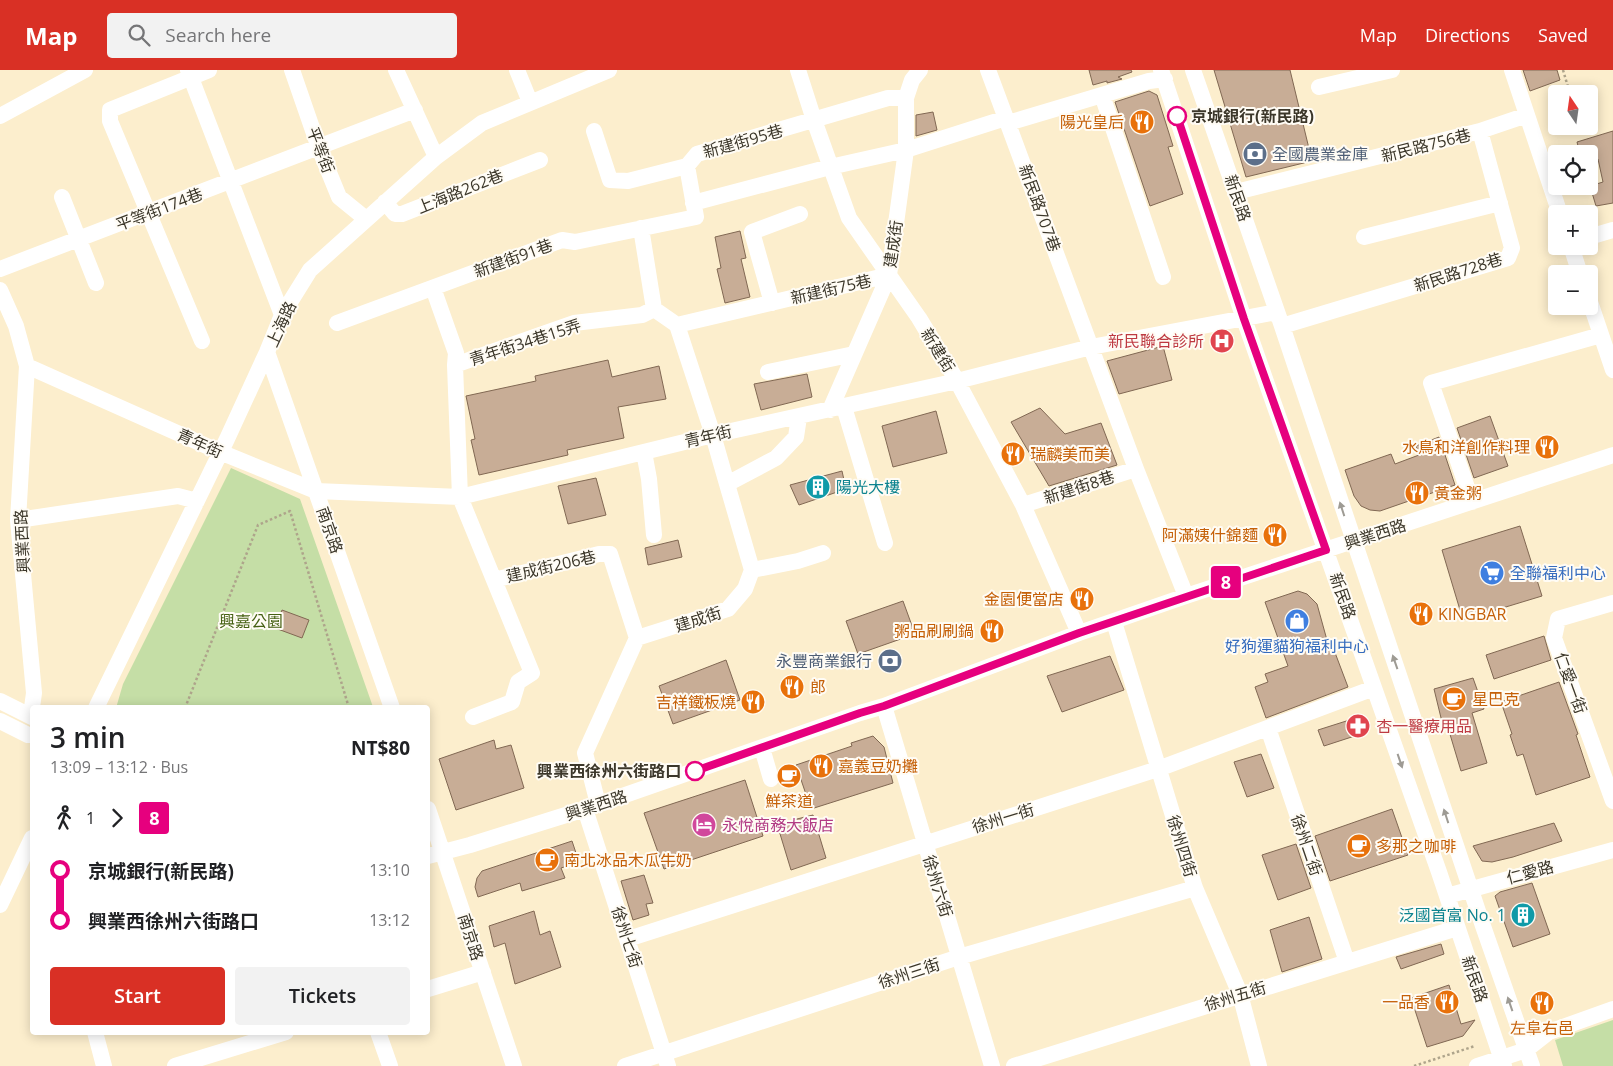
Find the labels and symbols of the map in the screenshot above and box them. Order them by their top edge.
north arrow [1548,85,1598,135]
place label: 京城銀行(新民路) [1191,105,1314,127]
marker: 京城銀行(新民路) [1167,106,1187,126]
restaurant icon: 陽光皇后 [1129,109,1155,135]
place label: 陽光皇后 [1060,111,1124,133]
street label: 新建街95巷 [700,119,786,163]
street label: 新民路756巷 [1379,123,1473,167]
street label: 平等街 [302,124,340,176]
bank icon: 全國農業金庫 [1242,141,1268,167]
place label: 全國農業金庫 [1272,143,1368,165]
street label: 新民路707巷 [1014,161,1066,255]
street label: 上海路262巷 [413,164,507,218]
street label: 新民路 [1220,172,1256,224]
street label: 平等街174巷 [112,182,206,236]
street label: 建成街 [879,219,907,269]
street label: 新建街91巷 [471,234,555,282]
street label: 新民路728巷 [1411,247,1505,297]
street label: 新建街75巷 [788,269,874,309]
street label: 上海路 [261,298,301,350]
street label: 青年街34巷15弄 [466,314,584,370]
street label: 新建街 [916,324,960,376]
hospital icon: 新民聯合診所 [1209,328,1235,354]
place label: 新民聯合診所 [1108,330,1204,352]
street label: 青年街 [682,420,734,452]
street label: 青年街 [174,423,226,463]
restaurant icon: 水鳥和洋創作料理 [1534,434,1560,460]
place label: 水鳥和洋創作料理 [1402,436,1530,458]
restaurant icon: 瑞麟美而美 [1000,441,1026,467]
place label: 瑞麟美而美 [1030,443,1110,465]
street label: 新建街8巷 [1041,465,1117,509]
building icon: 陽光大樓 [805,474,831,500]
place label: 陽光大樓 [836,476,900,498]
restaurant icon: 黃金粥 [1404,480,1430,506]
place label: 黃金粥 [1434,482,1482,504]
one-way arrow [1338,501,1346,516]
street label: 南京路 [312,504,348,556]
street label: 興業西路 [9,508,35,574]
street label: 興業西路 [1341,514,1409,554]
restaurant icon: 阿滿姨什錦麵 [1262,522,1288,548]
place label: 阿滿姨什錦麵 [1162,524,1258,546]
street label: 建成街206巷 [504,545,598,587]
supermarket icon: 全聯福利中心 [1479,560,1505,586]
place label: 全聯福利中心 [1510,562,1606,584]
line badge: 8 [1210,566,1242,598]
street label: 新民路 [1325,570,1361,622]
restaurant icon: 金園便當店 [1069,586,1095,612]
place label: 金園便當店 [984,588,1064,610]
street label: 建成街 [672,601,724,637]
restaurant icon: KINGBAR [1408,601,1434,627]
place label: KINGBAR [1438,603,1506,625]
shop icon: 好狗運貓狗福利中心 [1284,608,1310,634]
park label: 興嘉公園 [219,610,283,632]
restaurant icon: 粥品刷刷鍋 [979,618,1005,644]
place label: 粥品刷刷鍋 [894,620,974,642]
place label: 好狗運貓狗福利中心 [1225,635,1369,657]
bank icon: 永豐商業銀行 [877,648,903,674]
street label: 仁愛一街 [1550,649,1592,717]
place label: 永豐商業銀行 [776,650,872,672]
one-way arrow [1391,655,1398,670]
restaurant icon: 郎 [779,674,805,700]
place label: 郎 [810,676,826,698]
cafe icon: 星巴克 [1441,686,1467,712]
place label: 星巴克 [1472,688,1520,710]
restaurant icon: 吉祥鐵板燒 [740,689,766,715]
place label: 吉祥鐵板燒 [656,691,736,713]
pharmacy icon: 杏一醫療用品 [1345,713,1371,739]
place label: 杏一醫療用品 [1376,715,1472,737]
restaurant icon: 嘉義豆奶攤 [808,753,834,779]
one-way arrow [1397,753,1404,768]
place label: 嘉義豆奶攤 [838,755,918,777]
place label: 興業西徐州六街路口 [537,760,681,782]
marker: 興業西徐州六街路口 [685,761,705,781]
cafe icon: 鮮茶道 [776,763,802,789]
street label: 興業西路 [562,785,630,825]
place label: 鮮茶道 [765,790,813,812]
street label: 徐州一街 [969,798,1037,838]
one-way arrow [1442,809,1450,824]
street label: 徐州二街 [1286,811,1328,879]
hotel icon: 永悅商務大飯店 [691,812,717,838]
street label: 徐州四街 [1162,812,1202,880]
place label: 永悅商務大飯店 [722,814,834,836]
cafe icon: 多那之咖啡 [1346,833,1372,859]
place label: 多那之咖啡 [1376,835,1456,857]
cafe icon: 南北冰品木瓜牛奶 [534,847,560,873]
place label: 南北冰品木瓜牛奶 [564,849,692,871]
street label: 徐州六街 [918,852,958,920]
street label: 仁愛路 [1504,855,1556,889]
building icon: 泛國首富 No. 1 [1510,902,1536,928]
street label: 徐州七街 [607,903,647,971]
place label: 泛國首富 No. 1 [1399,904,1506,926]
street label: 南京路 [453,911,489,963]
street label: 徐州三街 [875,953,943,993]
street label: 新民路 [1457,953,1493,1005]
street label: 徐州五街 [1201,976,1269,1016]
restaurant icon: 一品香 [1434,989,1460,1015]
restaurant icon: 左阜右邑 [1529,990,1555,1016]
place label: 一品香 [1382,991,1430,1013]
one-way arrow [1505,996,1513,1011]
place label: 左阜右邑 [1510,1017,1574,1039]

